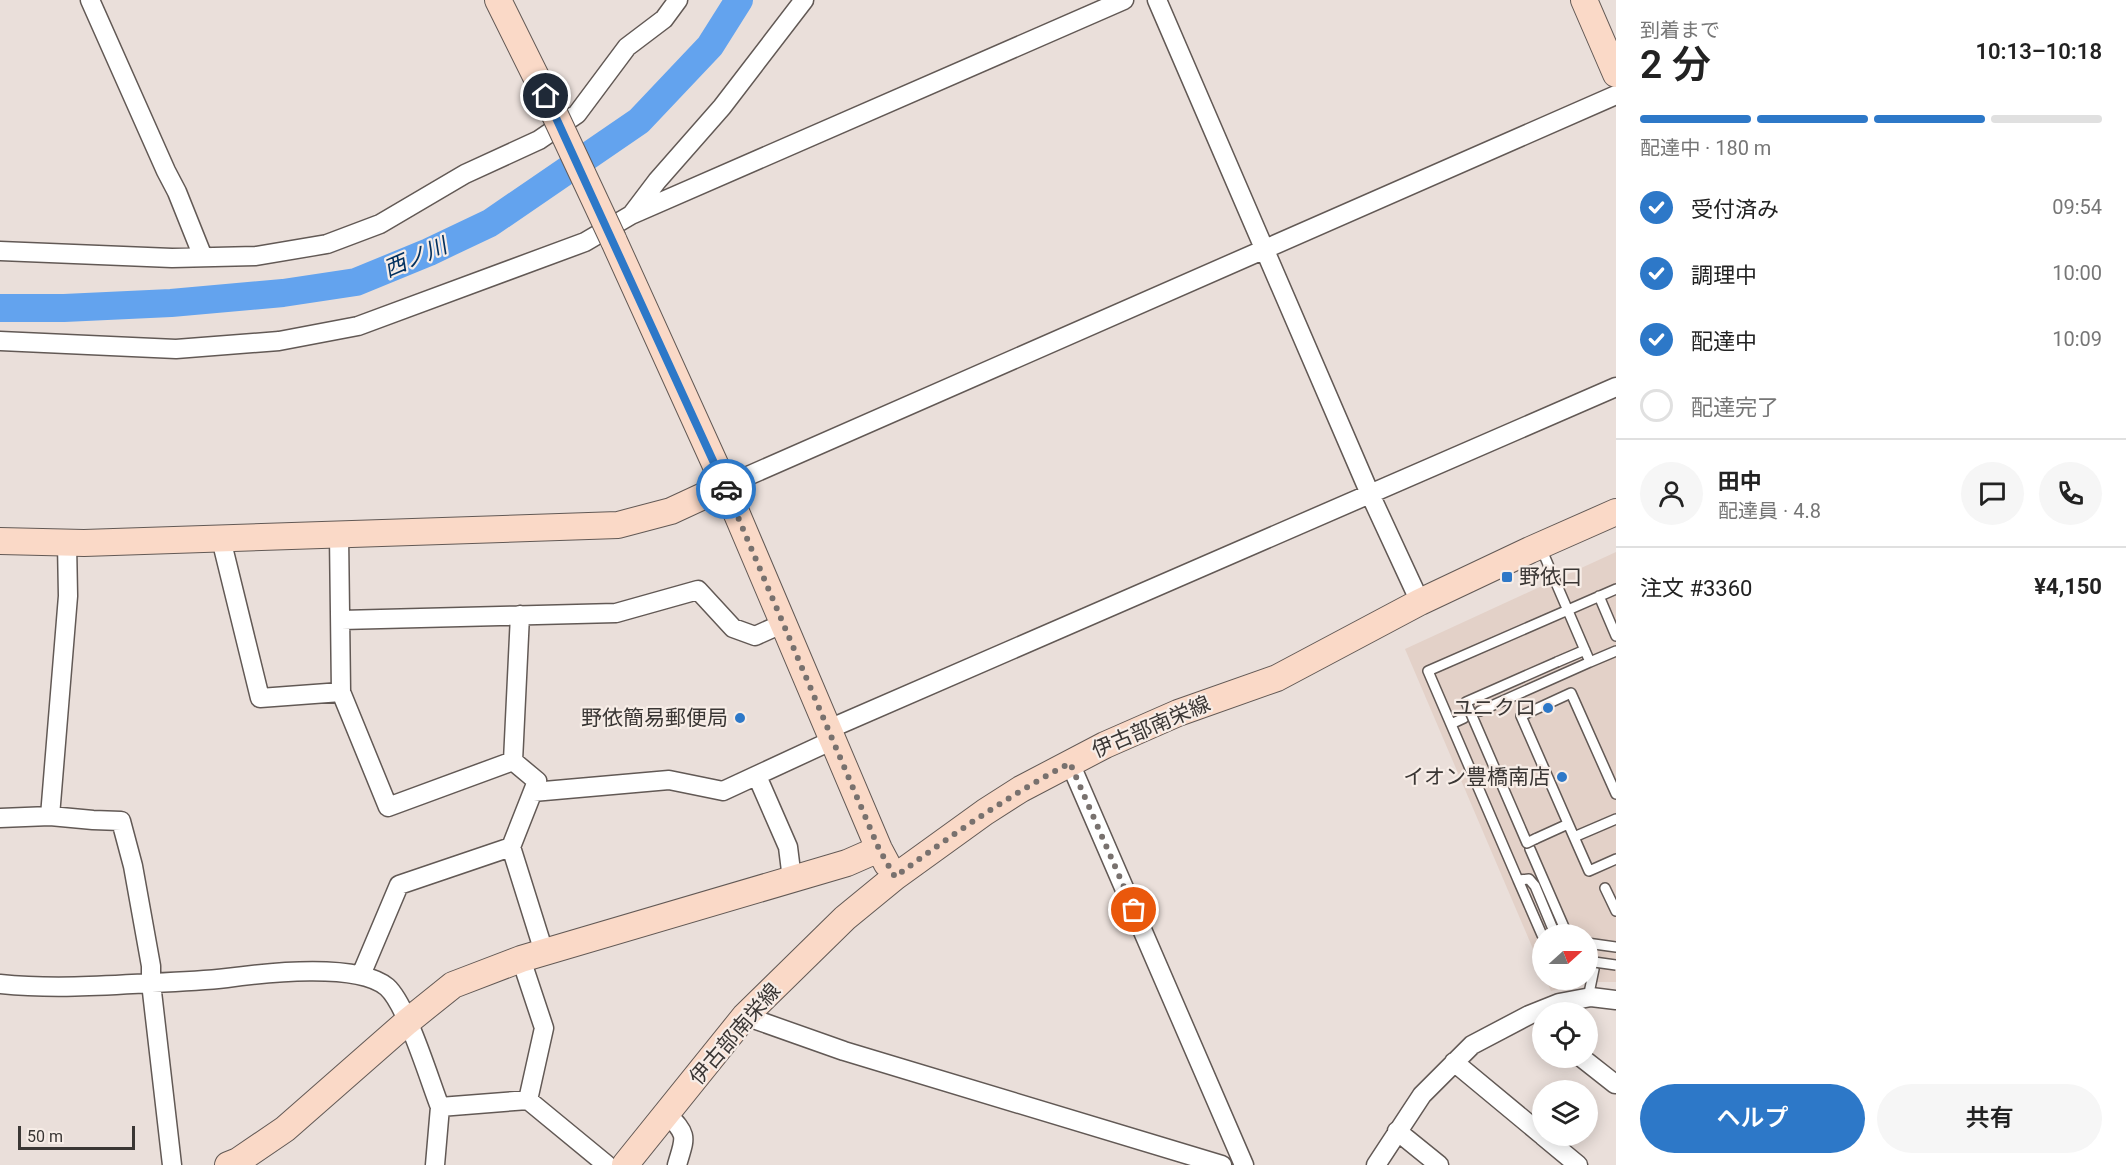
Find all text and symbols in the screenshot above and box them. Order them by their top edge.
text: 到着まで [1640,18,1720,42]
text: 10:13–10:18 [1975,39,2102,64]
text: 2 分 [1640,42,1711,88]
pin [520,70,571,121]
icon: home [529,79,562,112]
text: 配達中 · 180 m [1640,136,1771,160]
icon: check [1640,191,1673,224]
text: 09:54 [2052,195,2102,219]
text: 受付済み [1691,197,1779,222]
water label: 西ノ川 [380,232,452,282]
icon: check [1640,257,1673,290]
text: 10:00 [2052,261,2102,285]
text: 調理中 [1691,263,1757,288]
icon: check [1640,323,1673,356]
text: 10:09 [2052,327,2102,351]
text: 配達中 [1691,329,1757,354]
text: 配達完了 [1691,395,1779,420]
courier [696,459,756,519]
button: person [1640,462,1703,525]
button: chat [1961,462,2024,525]
button: phone [2039,462,2102,525]
text: 田中 [1718,469,1762,494]
icon: car [710,473,743,506]
text: 配達員 · 4.8 [1718,499,1821,523]
place label: 野依口 [1519,565,1582,589]
marker: 野依口 [1500,570,1514,584]
text: ¥4,150 [2034,574,2102,599]
text: 注文 #3360 [1640,576,1752,601]
street label: 伊古部南栄線 [1088,691,1214,763]
place label: ユニクロ [1452,696,1536,720]
marker: ユニクロ [1541,701,1555,715]
place label: 野依簡易郵便局 [581,706,728,730]
marker: 野依簡易郵便局 [733,711,747,725]
place label: イオン豊橋南店 [1403,765,1550,789]
marker: イオン豊橋南店 [1555,770,1569,784]
pin [1108,884,1159,935]
icon: bag [1117,893,1150,926]
north arrow [1532,924,1598,990]
map controls [1532,924,1598,1146]
street label: 伊古部南栄線 [685,979,785,1089]
button: locate [1532,1002,1598,1068]
button: layers [1532,1080,1598,1146]
button: ヘルプ [1640,1084,1865,1153]
button: 共有 [1877,1084,2102,1153]
scale bar [18,1123,135,1150]
text: 50 m [27,1127,63,1146]

